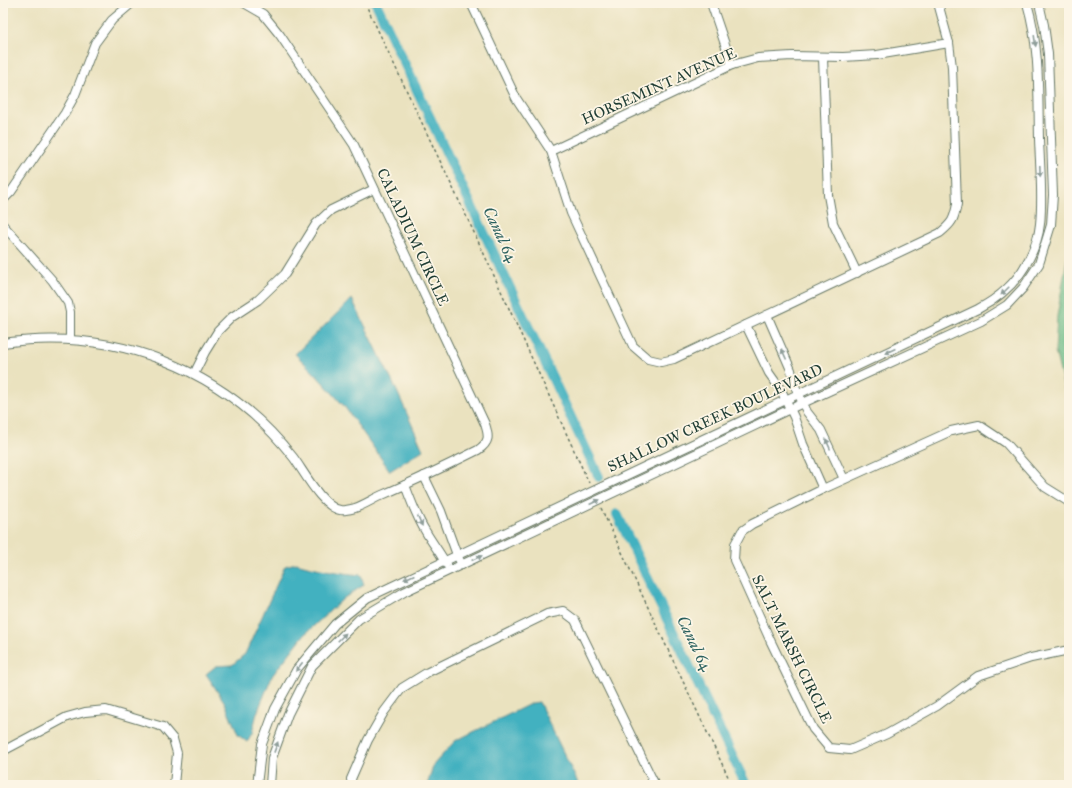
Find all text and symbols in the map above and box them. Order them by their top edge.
one-way arrow [1032,35,1038,47]
street label: HORSEMINT AVENUE [579,44,739,128]
street label: CALADIUM CIRCLE [373,165,453,309]
one-way arrow [1037,165,1044,177]
water label: Canal 64 [479,203,522,266]
one-way arrow [1000,286,1009,296]
one-way arrow [781,348,787,360]
one-way arrow [884,348,896,354]
street label: SHALLOW CREEK BOULEVARD [605,360,826,476]
one-way arrow [824,437,830,449]
one-way arrow [589,499,600,505]
one-way arrow [417,516,423,527]
one-way arrow [472,555,483,561]
street label: SALT MARSH CIRCLE [748,572,836,726]
one-way arrow [403,574,414,580]
water label: Canal 64 [673,613,717,675]
one-way arrow [337,632,347,642]
one-way arrow [295,661,303,672]
one-way arrow [273,740,279,752]

